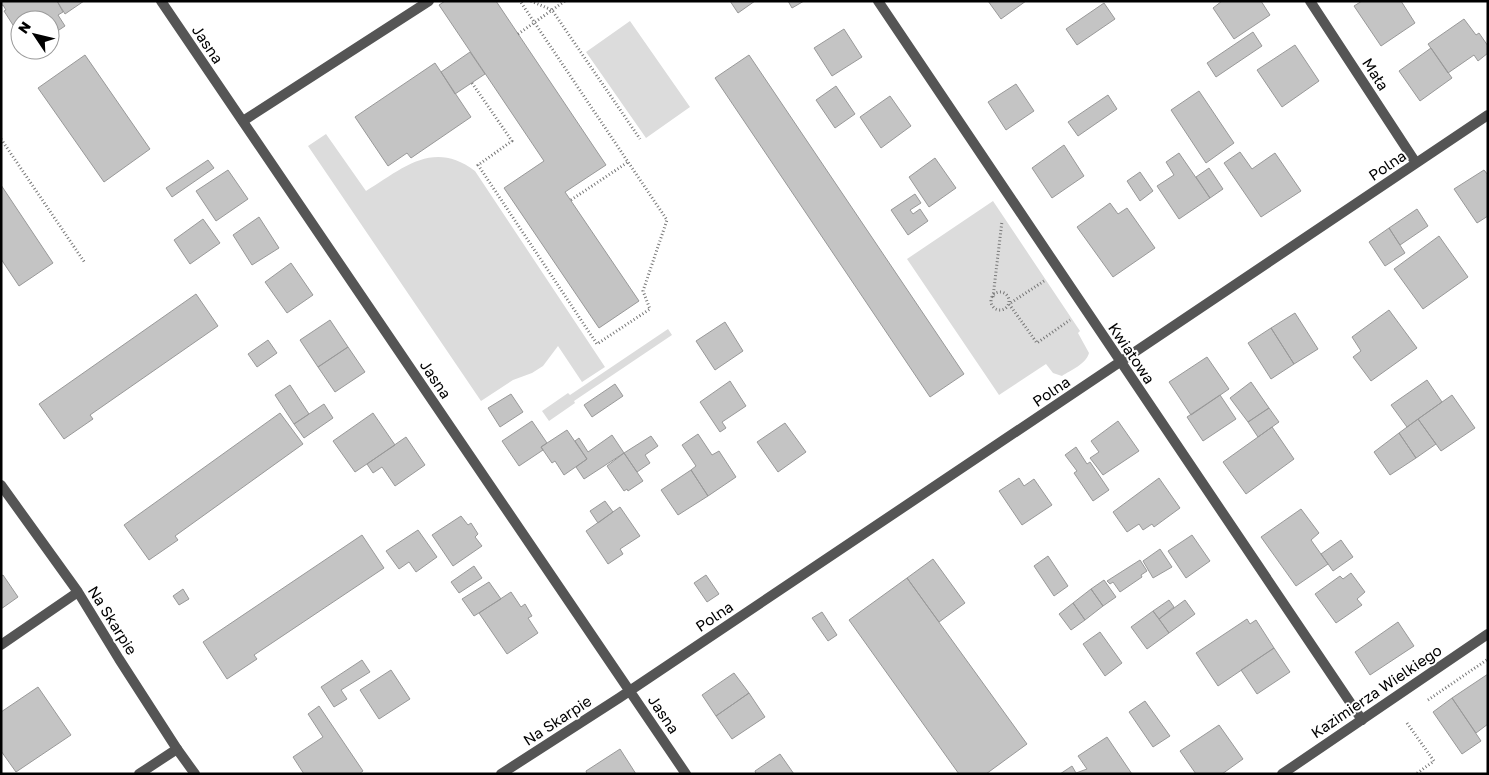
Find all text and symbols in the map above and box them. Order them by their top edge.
north arrow [10,10,60,60]
text: N [14,18,34,36]
street label: Jasna [189,21,227,67]
street label: Mała [1359,54,1393,94]
street label: Polna [1365,146,1409,184]
street label: Kwiatowa [1105,319,1159,387]
street label: Jasna [417,356,455,402]
street label: Polna [1029,372,1073,410]
street label: Na Skarpie [85,582,141,658]
street label: Polna [692,597,736,635]
street label: Kazimierza Wielkiego [1307,641,1445,741]
street label: Na Skarpie [519,691,595,749]
street label: Jasna [645,691,683,737]

